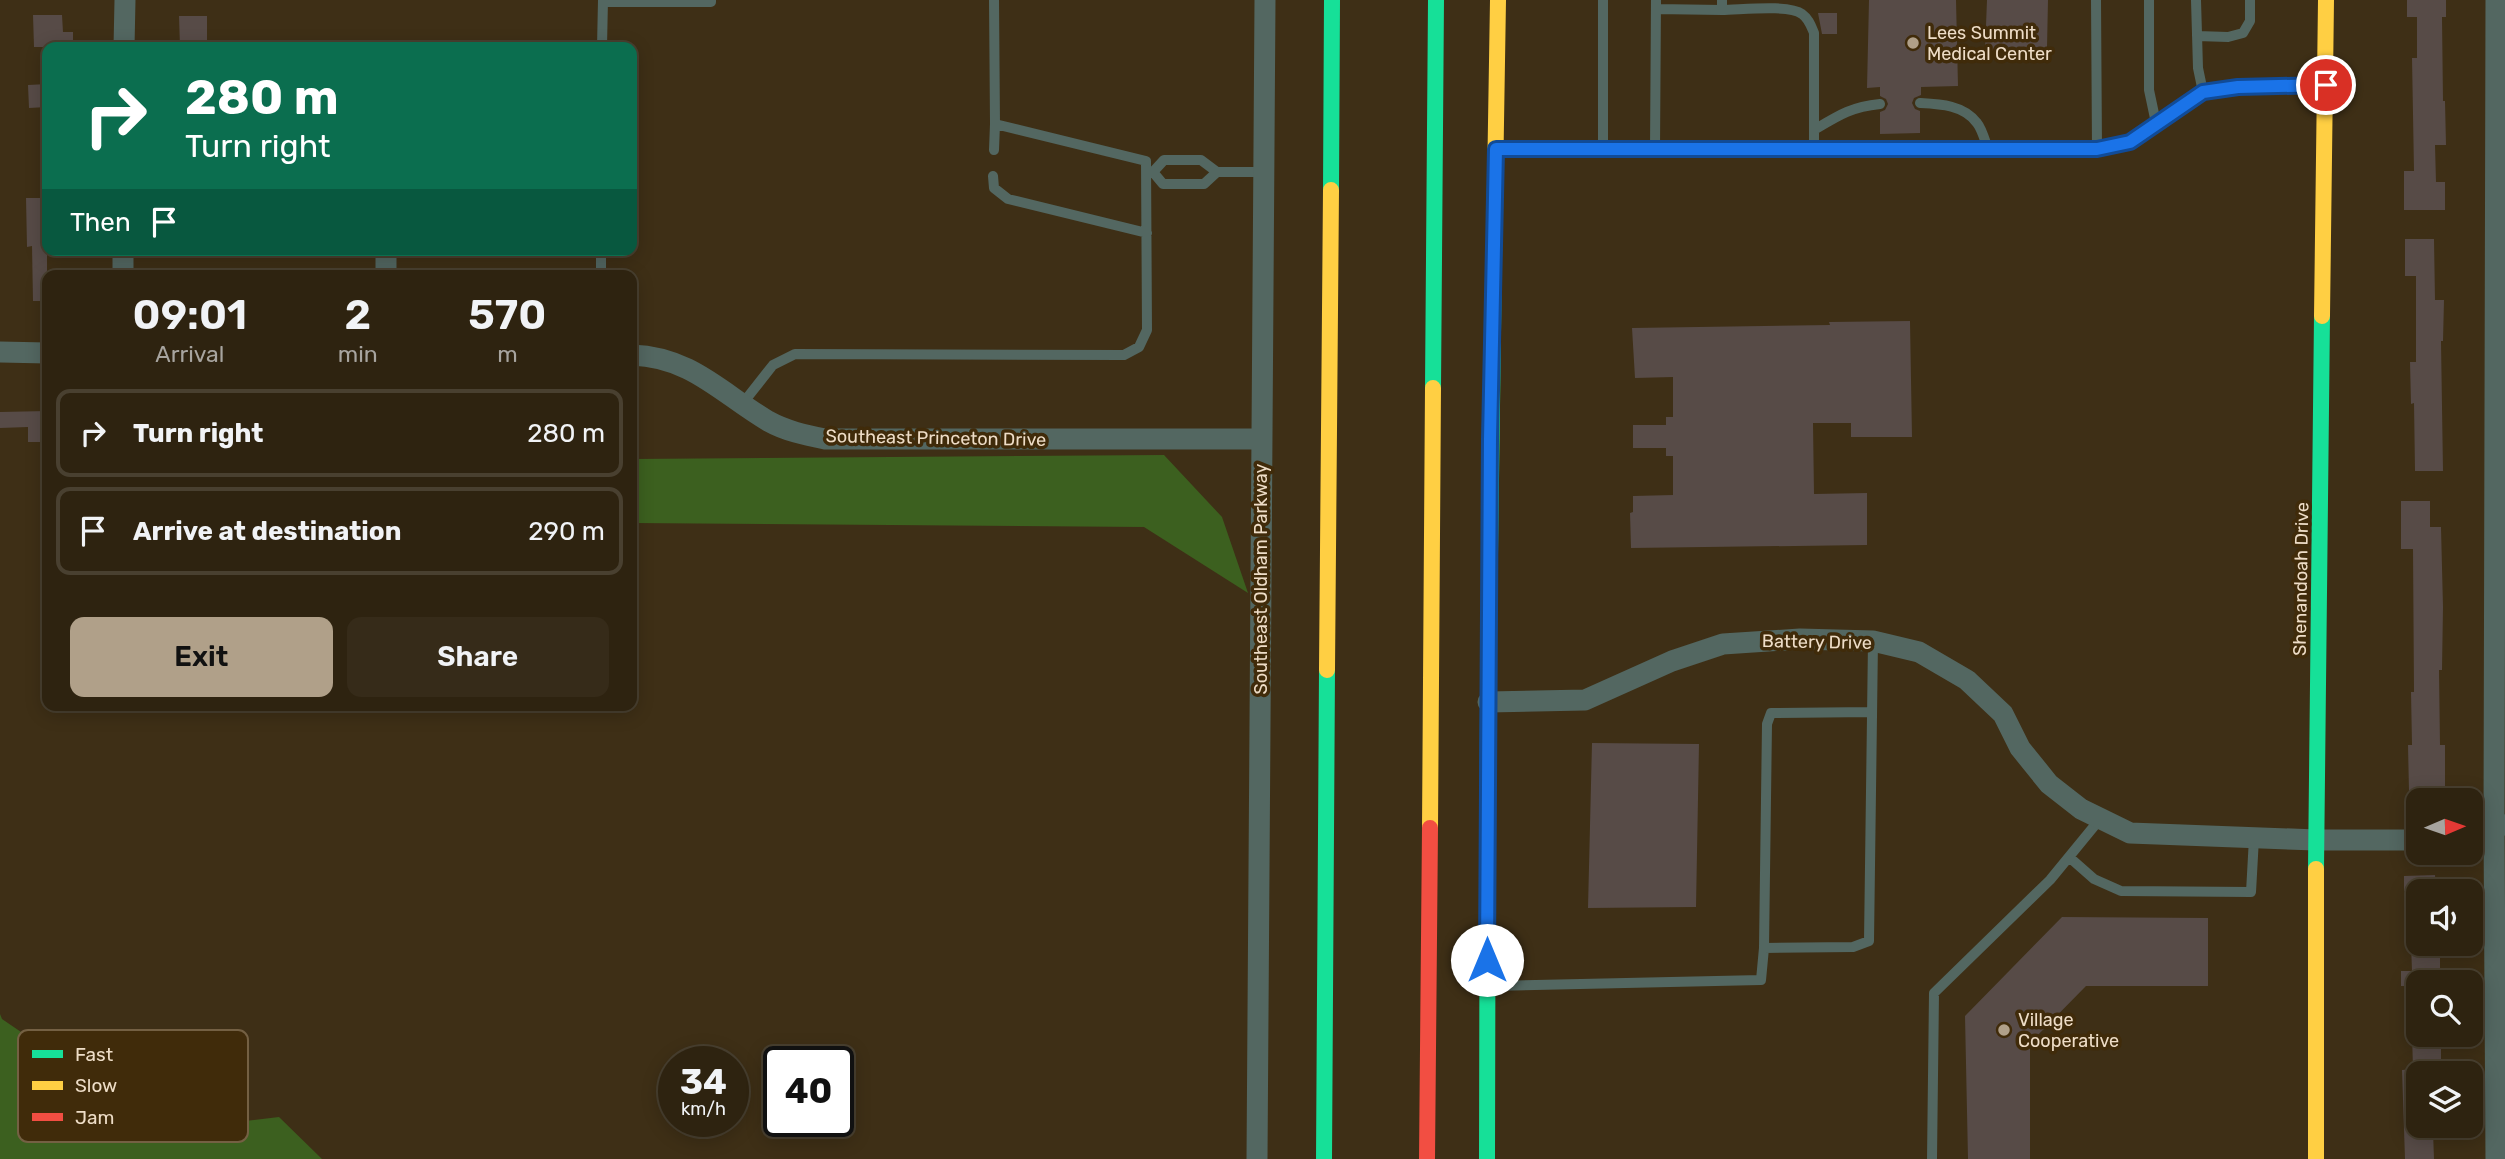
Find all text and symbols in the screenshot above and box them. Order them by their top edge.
place label: Lees Summit Medical Center [1927,22,2052,65]
marker: Lees Summit Medical Center [1905,35,1921,51]
pin [2296,55,2356,115]
icon: arrive [2307,66,2345,104]
text: 280 m [185,68,339,126]
icon: right [70,70,161,161]
text: Turn right [185,127,330,165]
icon: arrive [145,203,183,241]
text: Then [70,207,131,238]
text: 09:01 [133,290,247,340]
text: 2 [344,290,371,340]
text: 570 [468,290,546,340]
text: Arrival [155,340,224,368]
text: min [338,340,378,368]
text: m [497,340,518,368]
icon: right [74,414,112,452]
text: Turn right [133,418,263,449]
text: 280 m [527,418,605,449]
street label: Southeast Princeton Drive [826,425,1046,451]
street label: Southeast Oldham Parkway [1250,464,1272,694]
street label: Shenandoah Drive [2289,502,2313,656]
icon: arrive [74,512,112,550]
text: Arrive at destination [133,516,401,547]
text: 290 m [528,516,605,547]
button: Exit [70,617,333,697]
button: Share [347,617,609,697]
street label: Battery Drive [1762,630,1872,654]
north arrow [2406,788,2483,864]
map controls [2406,788,2483,1138]
button: sound [2406,879,2483,956]
position arrow [1450,923,1524,997]
button: search [2406,970,2483,1047]
place label: Village Cooperative [2018,1009,2119,1052]
marker: Village Cooperative [1996,1022,2012,1038]
legend [18,1030,248,1142]
text: Fast [75,1043,114,1066]
speed limit sign: 40 [763,1046,854,1137]
text: 34 [680,1061,727,1103]
button: layers [2406,1061,2483,1138]
text: Slow [75,1074,117,1097]
text: km/h [681,1098,726,1120]
text: Jam [75,1106,114,1129]

